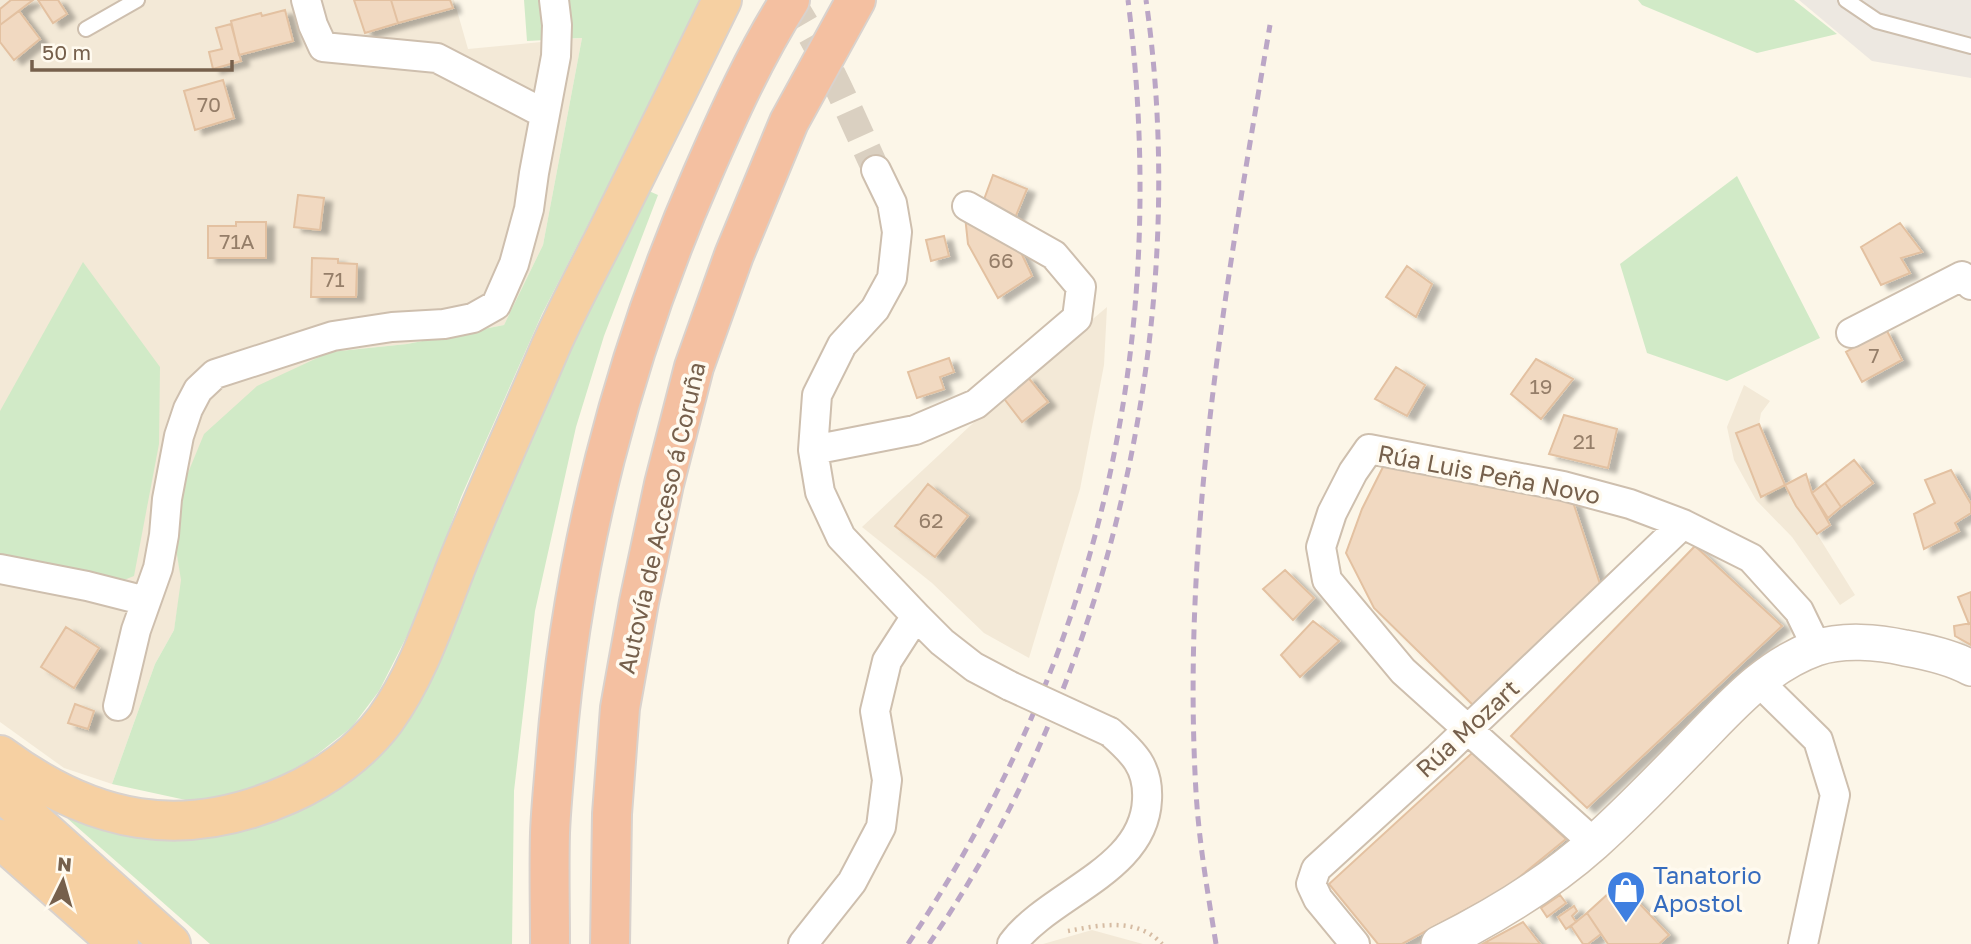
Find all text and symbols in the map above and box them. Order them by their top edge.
scale bar [32,28,231,72]
text: 50 m [42,39,91,65]
house number: 70 [197,91,221,117]
house number: 71A [219,228,255,254]
house number: 66 [988,247,1014,273]
house number: 71 [323,266,345,292]
house number: 7 [1868,342,1880,368]
street label: Autovía de Acceso á Coruña [610,359,711,676]
house number: 19 [1530,373,1552,399]
house number: 21 [1573,428,1595,454]
street label: Rúa Luis Peña Novo [1376,438,1603,509]
house number: 62 [919,507,943,533]
street label: Rúa Mozart [1409,673,1524,783]
north arrow [28,846,98,916]
text: N [56,851,73,876]
place label: Tanatorio Apostol [1653,860,1762,917]
shop icon: Tanatorio Apostol [1605,869,1647,924]

